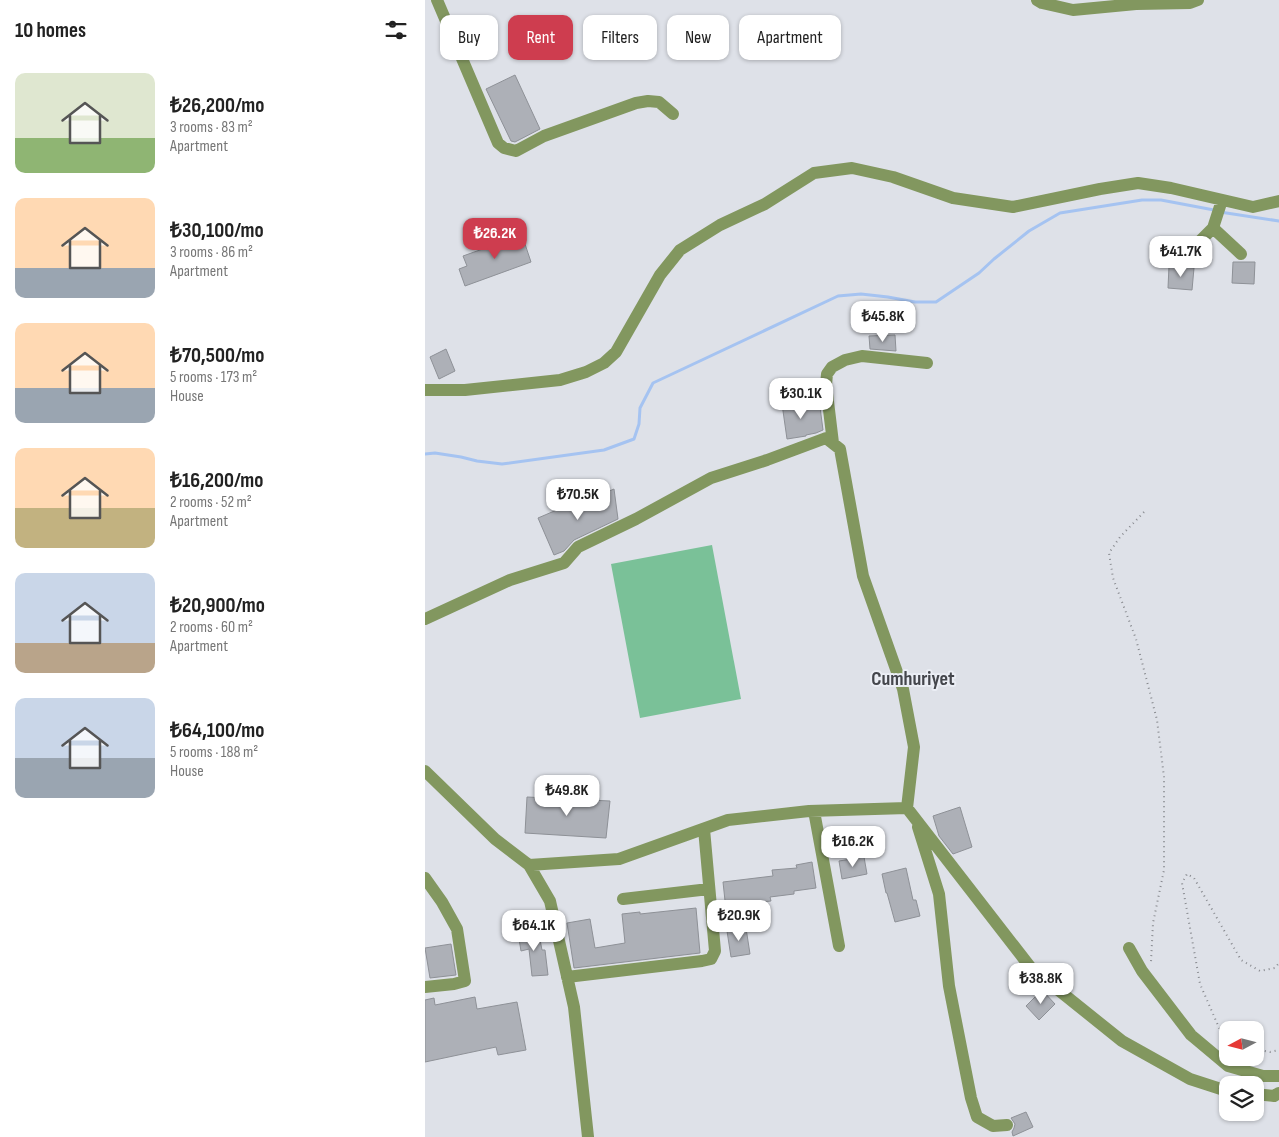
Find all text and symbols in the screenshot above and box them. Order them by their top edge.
chip: Buy [440,15,498,60]
chip: Rent [508,15,573,60]
chip: Filters [583,15,657,60]
chip: New [667,15,729,60]
chip: Apartment [739,15,841,60]
icon: filters [382,16,410,44]
text: 10 homes [15,18,86,43]
icon: home [55,93,115,153]
text: ₺26,200/mo [170,93,264,118]
text: 3 rooms · 83 m² [170,118,253,137]
text: Apartment [170,137,228,156]
icon: home [55,218,115,278]
text: ₺30,100/mo [170,218,264,243]
pin: ₺26.2K [454,218,536,260]
text: ₺26.2K [474,224,516,243]
pin: ₺41.7K [1140,236,1222,278]
text: ₺41.7K [1160,242,1202,261]
text: 3 rooms · 86 m² [170,243,253,262]
text: Apartment [170,262,228,281]
pin: ₺45.8K [842,300,924,343]
text: ₺45.8K [862,307,904,326]
icon: home [55,343,115,403]
text: ₺70,500/mo [170,343,264,368]
text: 5 rooms · 173 m² [170,368,257,387]
pin: ₺30.1K [760,378,842,420]
text: ₺30.1K [780,384,822,403]
text: House [170,387,204,406]
icon: home [55,468,115,528]
text: ₺16,200/mo [170,468,263,493]
pin: ₺70.5K [537,478,619,521]
text: ₺70.5K [557,485,599,504]
text: 2 rooms · 52 m² [170,493,252,512]
text: Apartment [170,512,228,531]
icon: home [55,593,115,653]
text: ₺20,900/mo [170,593,265,618]
text: 2 rooms · 60 m² [170,618,253,637]
text: Apartment [170,637,228,656]
district label: Cumhuriyet [871,667,955,691]
icon: home [55,718,115,778]
text: ₺64,100/mo [170,718,264,743]
text: 5 rooms · 188 m² [170,743,258,762]
text: House [170,762,204,781]
pin: ₺49.8K [526,774,608,817]
text: ₺49.8K [545,781,589,800]
pin: ₺16.2K [812,826,894,868]
text: ₺16.2K [832,832,874,851]
pin: ₺20.9K [698,900,780,942]
text: ₺20.9K [718,906,760,925]
pin: ₺64.1K [493,910,575,952]
text: ₺64.1K [513,916,555,935]
pin: ₺38.8K [1000,962,1082,1005]
text: ₺38.8K [1020,969,1062,988]
north arrow [1219,1021,1264,1066]
map controls [1219,1021,1264,1121]
button: layers [1219,1076,1264,1121]

